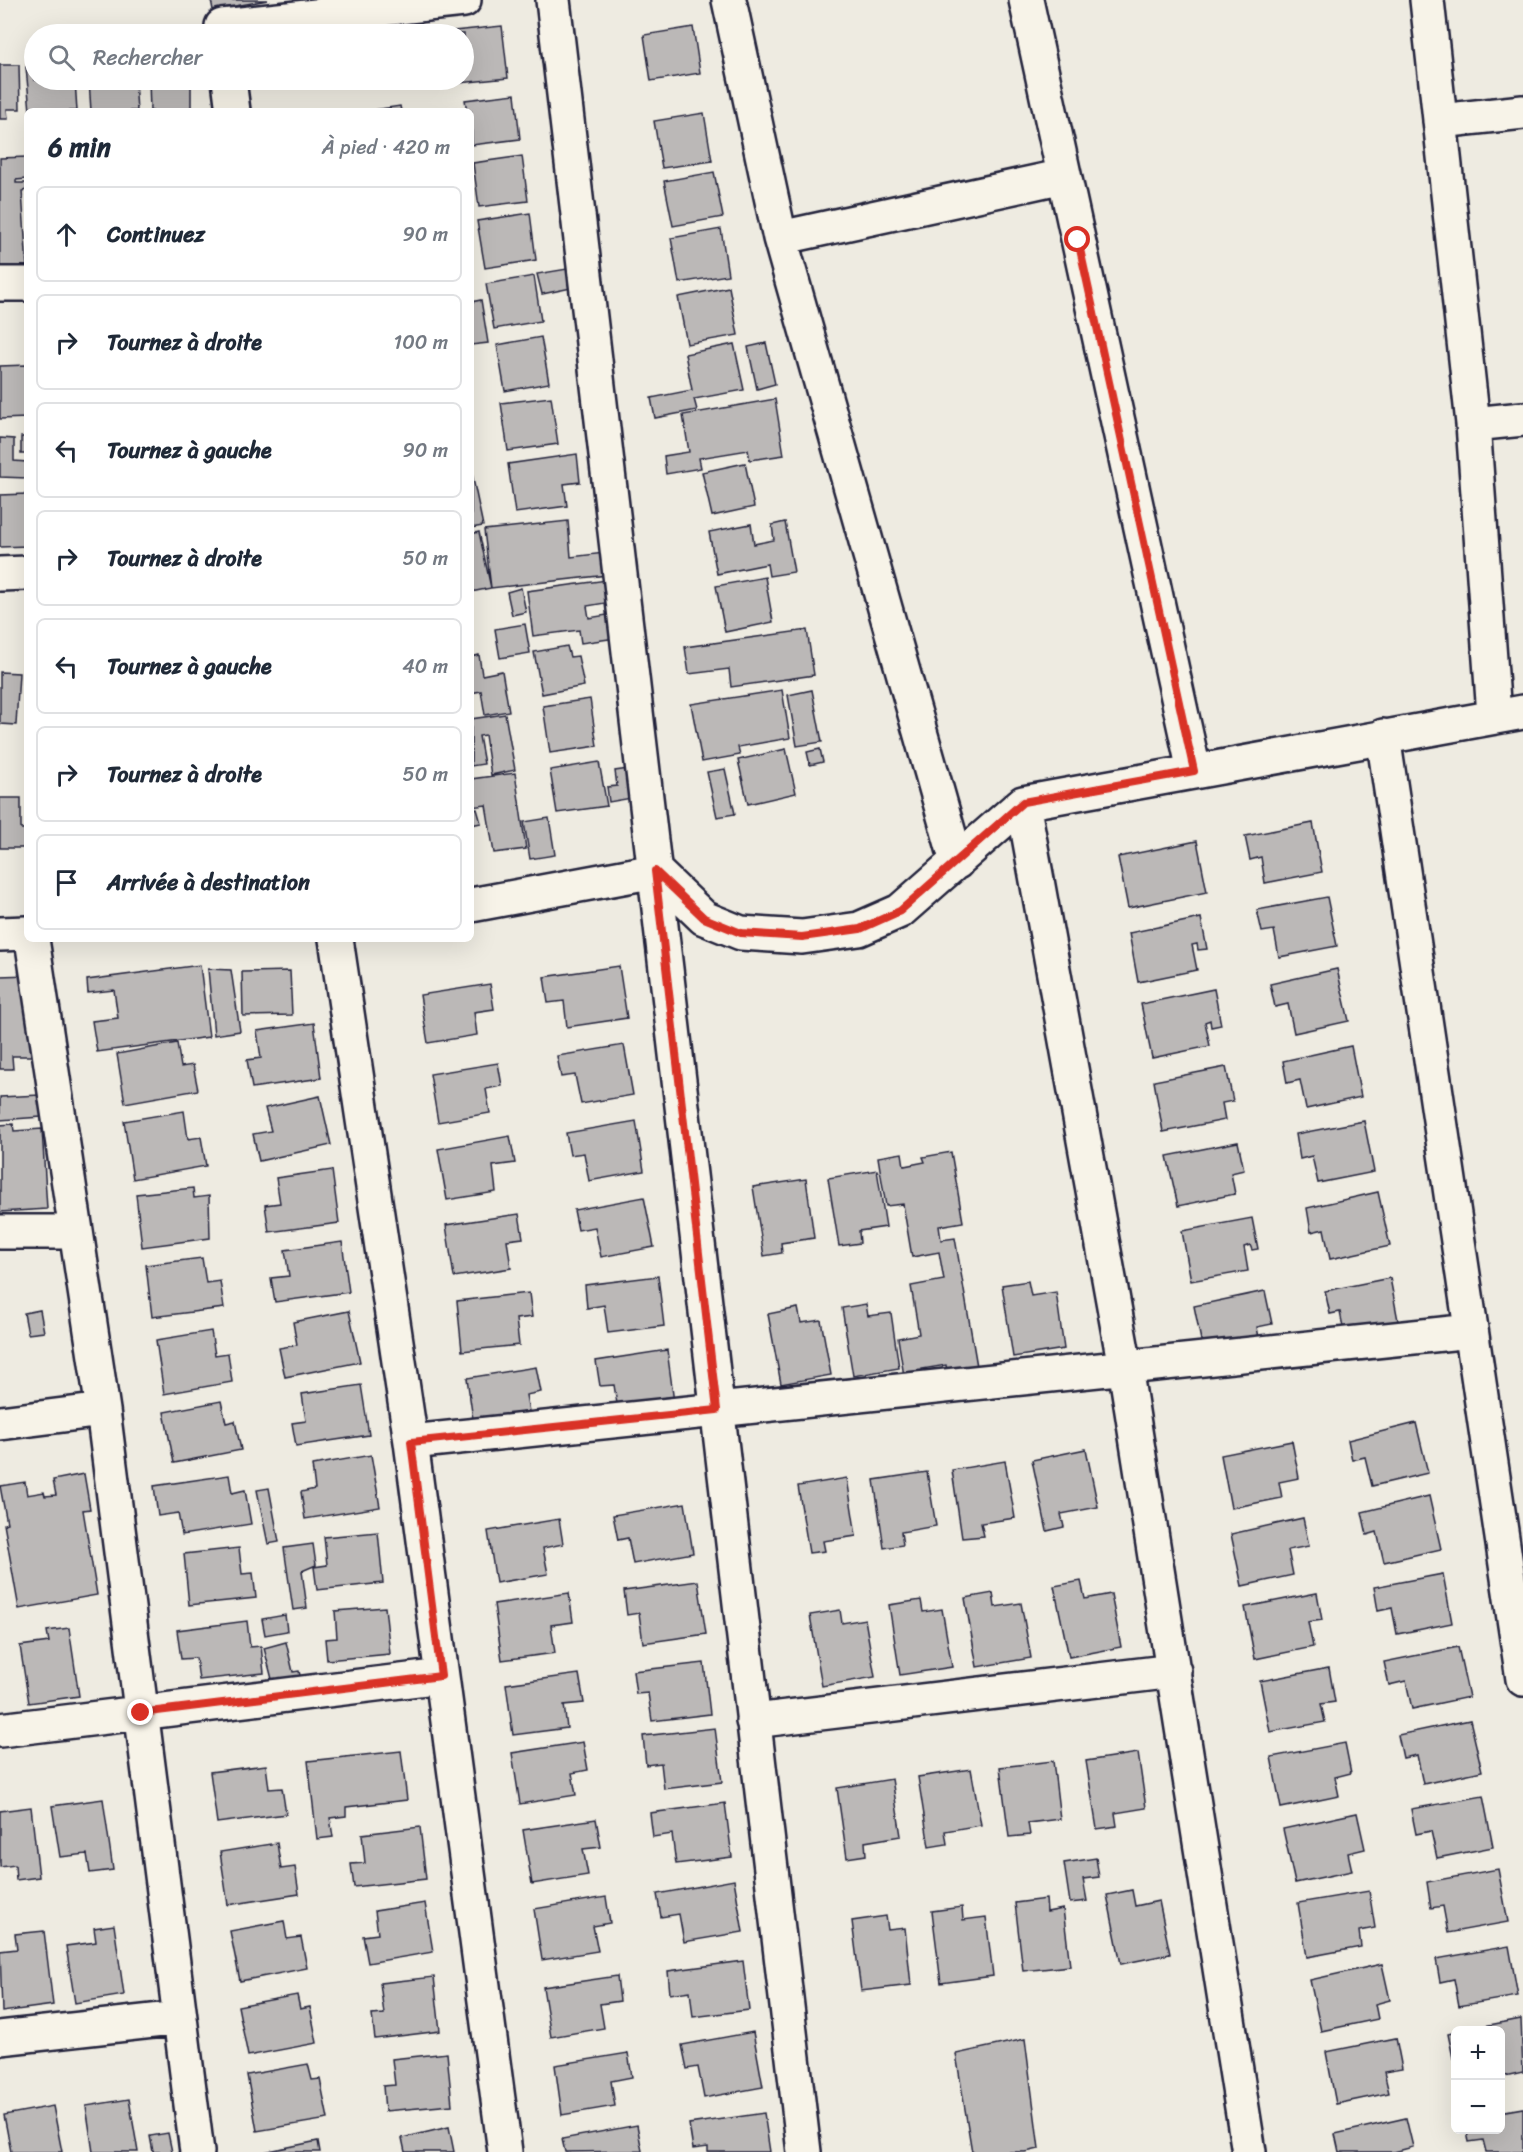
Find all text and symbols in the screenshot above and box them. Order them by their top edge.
search box [24,24,474,90]
text: Rechercher [93,38,203,77]
icon: search [45,41,78,74]
text: 6 min [48,124,111,170]
text: À pied · 420 m [322,130,450,165]
text: Continuez [107,215,205,254]
text: 90 m [403,217,448,252]
icon: ahead [50,218,83,251]
route start [1064,226,1090,252]
text: Tournez à droite [107,323,262,362]
text: 100 m [394,325,448,360]
icon: right [50,326,83,359]
text: Tournez à gauche [107,431,272,470]
text: 90 m [403,433,448,468]
icon: left [50,434,83,467]
text: Tournez à droite [107,539,262,578]
text: 50 m [403,541,448,576]
icon: right [50,542,83,575]
text: Tournez à gauche [107,647,272,686]
text: 40 m [402,649,448,684]
icon: left [50,650,83,683]
text: Tournez à droite [107,755,262,794]
text: 50 m [403,757,448,792]
icon: right [50,758,83,791]
text: Arrivée à destination [107,863,310,902]
icon: arrive [50,866,83,899]
route end [127,1699,153,1725]
map controls [1451,2026,1505,2134]
button: + [1451,2026,1505,2080]
button: − [1451,2080,1505,2134]

